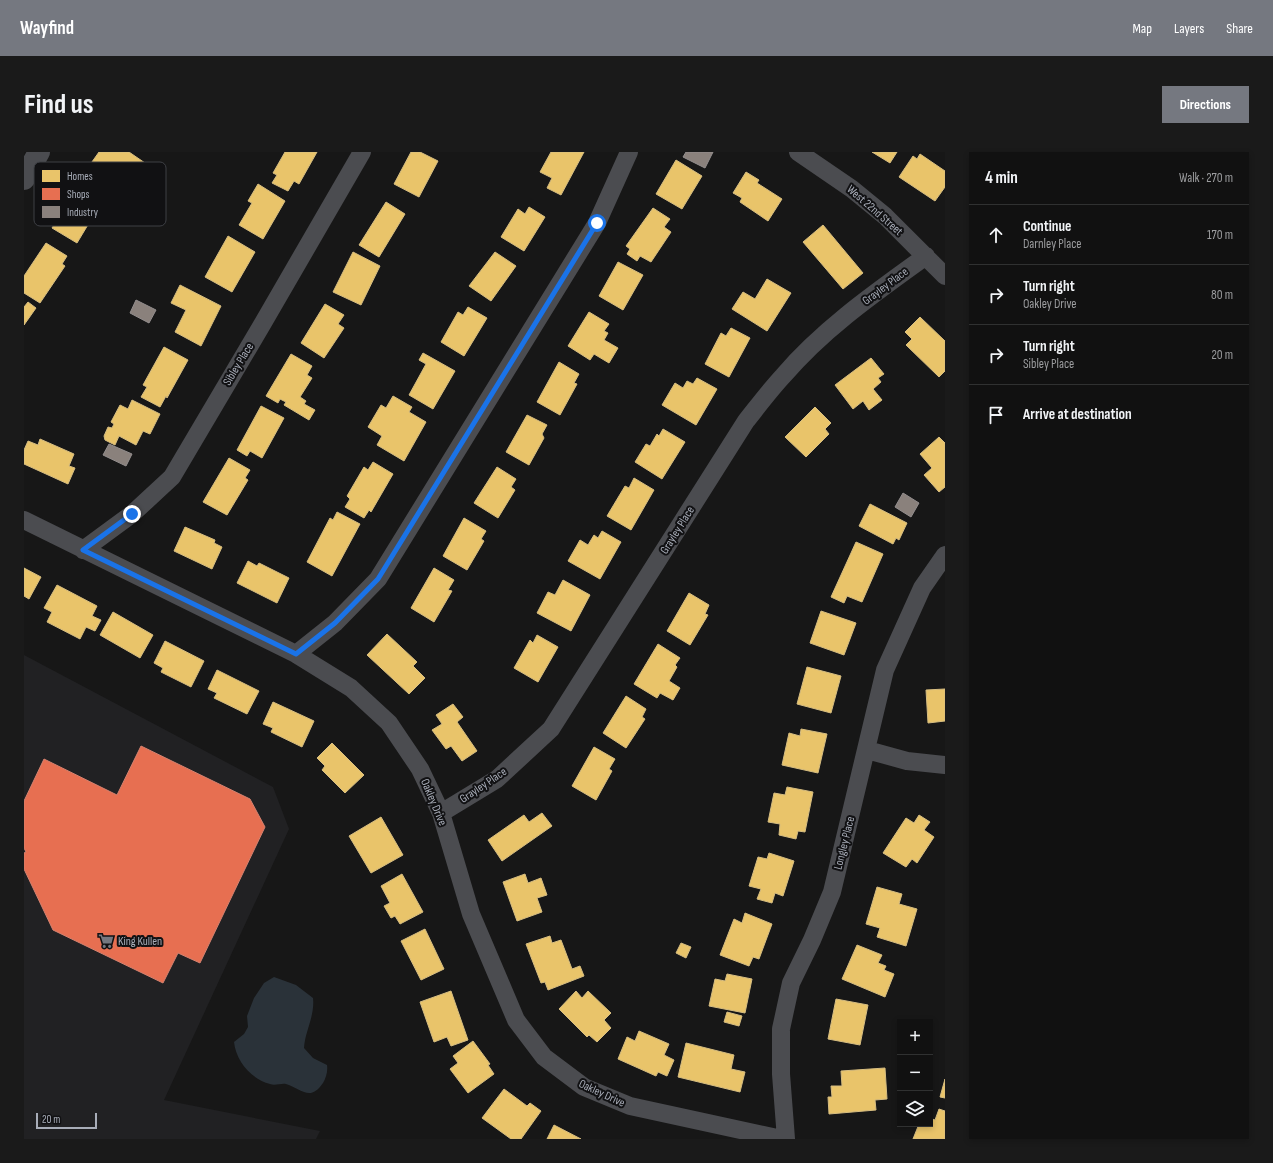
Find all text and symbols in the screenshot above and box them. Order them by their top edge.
text: Wayfind [20,17,74,40]
text: Map [1132,20,1152,37]
text: Layers [1174,20,1204,37]
text: Share [1226,20,1253,37]
button: Directions [1162,86,1249,123]
text: Find us [24,88,93,121]
legend [34,162,166,226]
text: 4 min [985,168,1018,188]
text: Homes [67,170,93,183]
text: Walk · 270 m [1179,170,1233,186]
street label: West 22nd Street [843,182,906,239]
text: Shops [67,188,90,201]
text: Industry [67,206,99,219]
route start [588,214,606,232]
text: Continue [1023,217,1072,236]
icon: ahead [985,224,1007,246]
text: 170 m [1207,227,1233,243]
text: Darnley Place [1023,236,1082,252]
street label: Grayley Place [859,264,911,308]
text: Turn right [1023,277,1075,296]
icon: right [985,284,1007,306]
text: 80 m [1211,287,1233,303]
text: Oakley Drive [1023,296,1077,312]
text: Turn right [1023,337,1075,356]
street label: Sibley Place [220,340,257,388]
icon: right [985,344,1007,366]
text: 20 m [1211,347,1233,363]
text: Sibley Place [1023,356,1074,372]
icon: arrive [985,404,1007,426]
text: Arrive at destination [1023,405,1132,424]
street label: Grayley Place [657,503,698,557]
route end [123,505,141,523]
street label: Grayley Place [457,764,510,807]
street label: Oakley Drive [417,776,450,828]
street label: Longley Place [831,815,858,871]
supermarket icon: King Kullen [97,932,115,950]
place label: King Kullen [118,934,162,949]
map controls [897,1019,933,1127]
button: + [897,1019,933,1055]
button: − [897,1055,933,1091]
street label: Oakley Drive [576,1076,628,1111]
button: layers [897,1091,933,1127]
scale bar [36,1111,97,1130]
text: 20 m [42,1113,60,1126]

